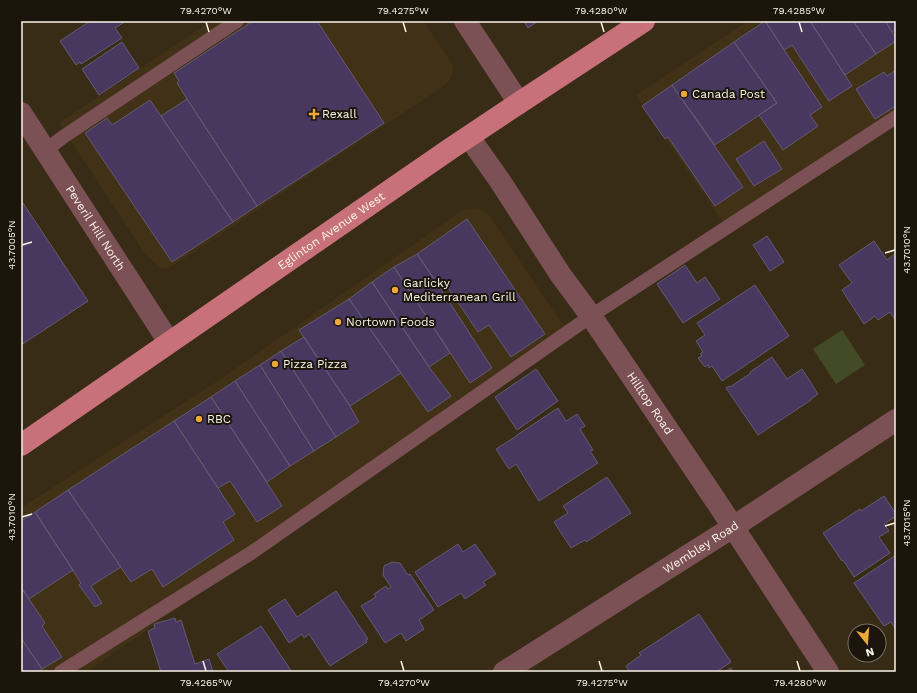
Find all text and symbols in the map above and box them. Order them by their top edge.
text: 79.4270°W [180,5,232,16]
text: 79.4275°W [377,5,429,16]
text: 79.4280°W [575,5,628,16]
text: 79.4285°W [773,5,826,16]
place label: Canada Post [692,87,765,101]
marker: Canada Post [679,89,689,99]
place label: Rexall [322,107,357,121]
marker: Rexall [309,109,319,119]
street label: Peveril Hill North [63,183,128,273]
street label: Eglinton Avenue West [275,189,388,273]
text: 43.7005°N [6,220,17,270]
text: 43.7010°N [901,226,912,274]
place label: Garlicky Mediterranean Grill [403,276,516,304]
marker: Garlicky Mediterranean Grill [390,285,400,295]
place label: Nortown Foods [346,315,435,329]
marker: Nortown Foods [333,317,343,327]
place label: Pizza Pizza [283,357,347,371]
marker: Pizza Pizza [270,359,280,369]
street label: Hilltop Road [624,369,676,437]
place label: RBC [207,412,231,426]
marker: RBC [194,414,204,424]
text: 43.7010°N [6,493,17,541]
text: 43.7015°N [901,499,912,547]
street label: Wembley Road [660,518,741,576]
north arrow [847,623,887,663]
text: N [864,645,876,659]
text: 79.4265°W [180,677,233,688]
text: 79.4270°W [378,677,430,688]
text: 79.4275°W [576,677,628,688]
text: 79.4280°W [774,677,827,688]

